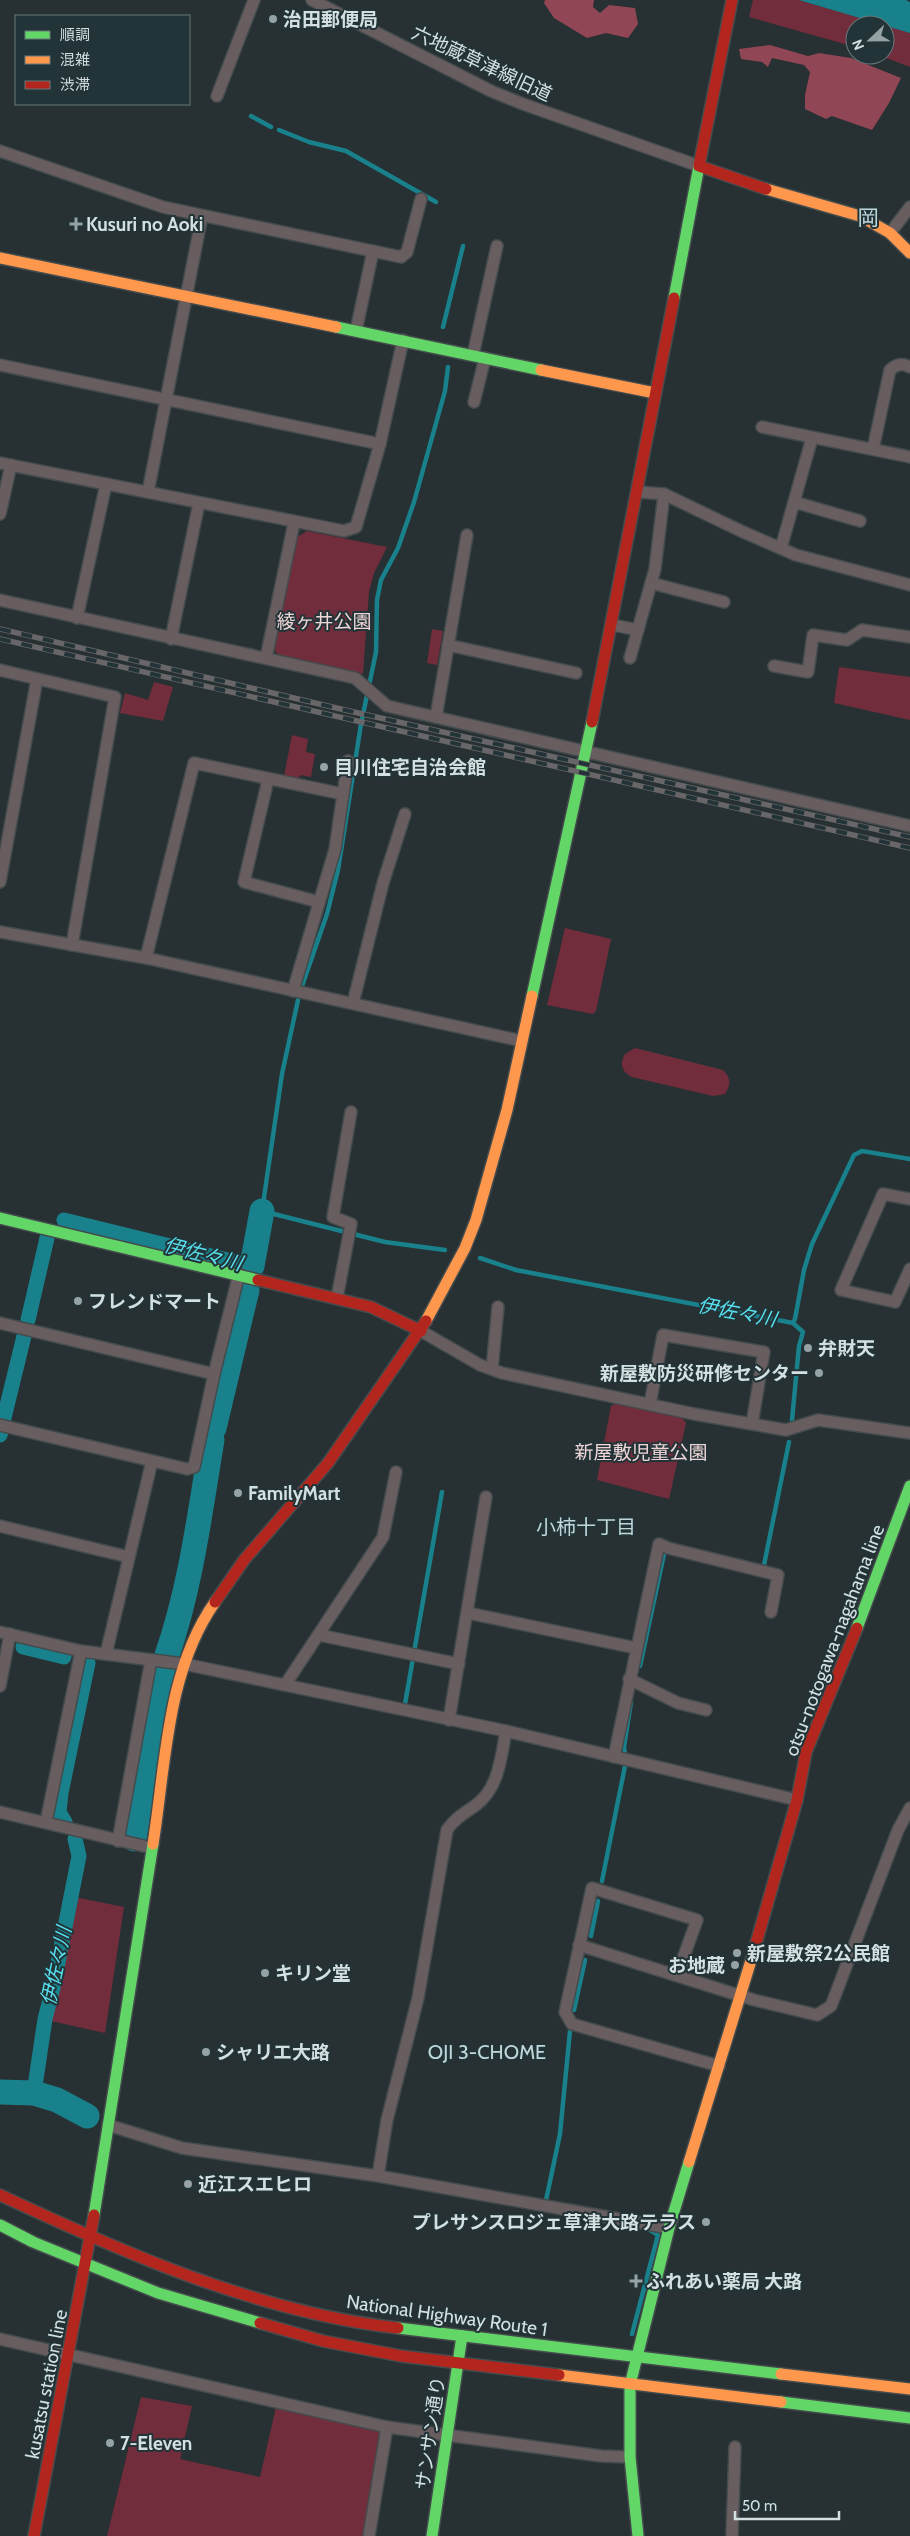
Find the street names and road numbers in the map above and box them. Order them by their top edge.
street label: 六地蔵草津線旧道 [408,21,556,106]
street label: otsu-notogawa-nagahama line [780,1521,889,1759]
street label: National Highway Route 1 [345,2290,549,2341]
street label: kusatsu station line [21,2307,72,2461]
street label: サンサン通り [411,2375,450,2491]

